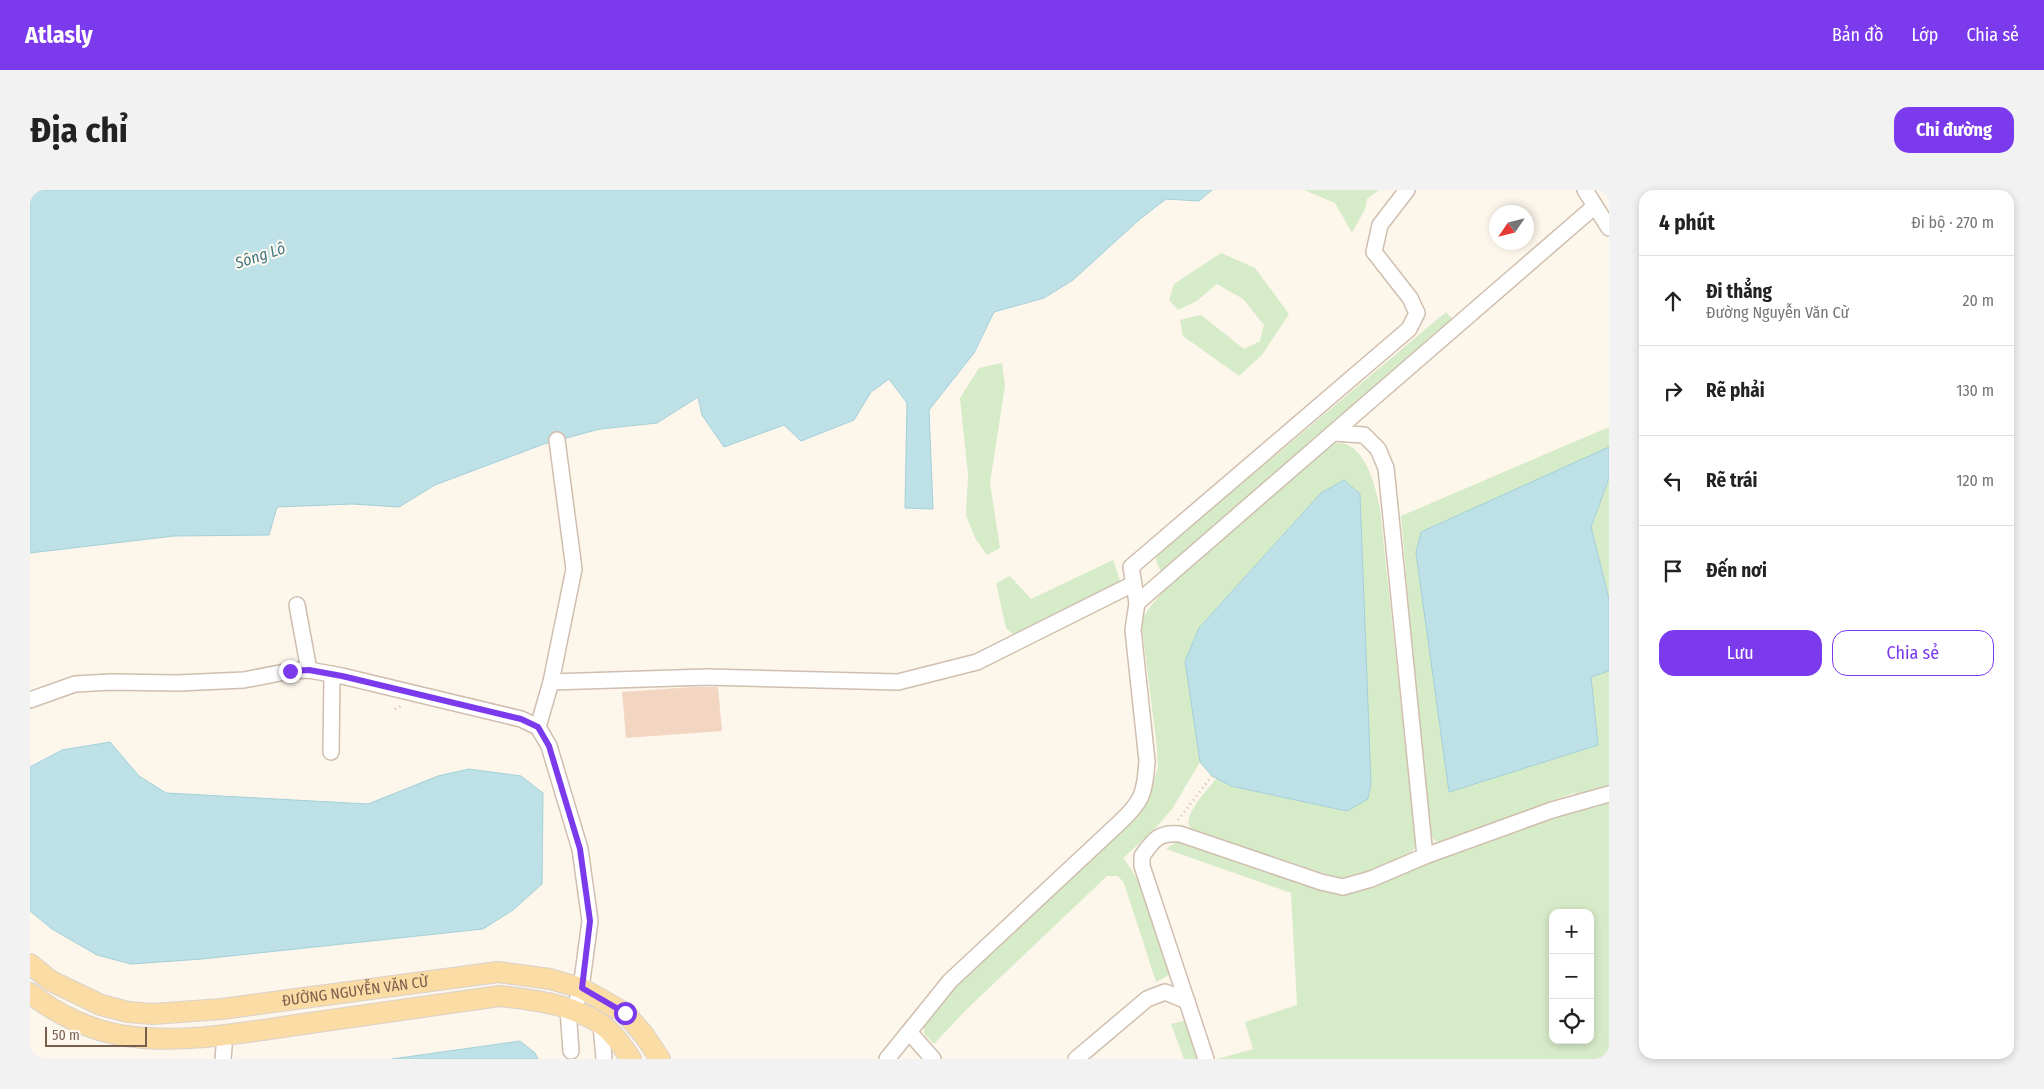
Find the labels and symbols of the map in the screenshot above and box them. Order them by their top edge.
north arrow [1489,205,1534,250]
water label: Sông Lô [232,238,288,273]
route end [279,660,302,683]
street label: ĐƯỜNG NGUYỄN VĂN CỪ [281,972,430,1010]
route start [614,1002,637,1025]
scale bar [45,1024,148,1047]

